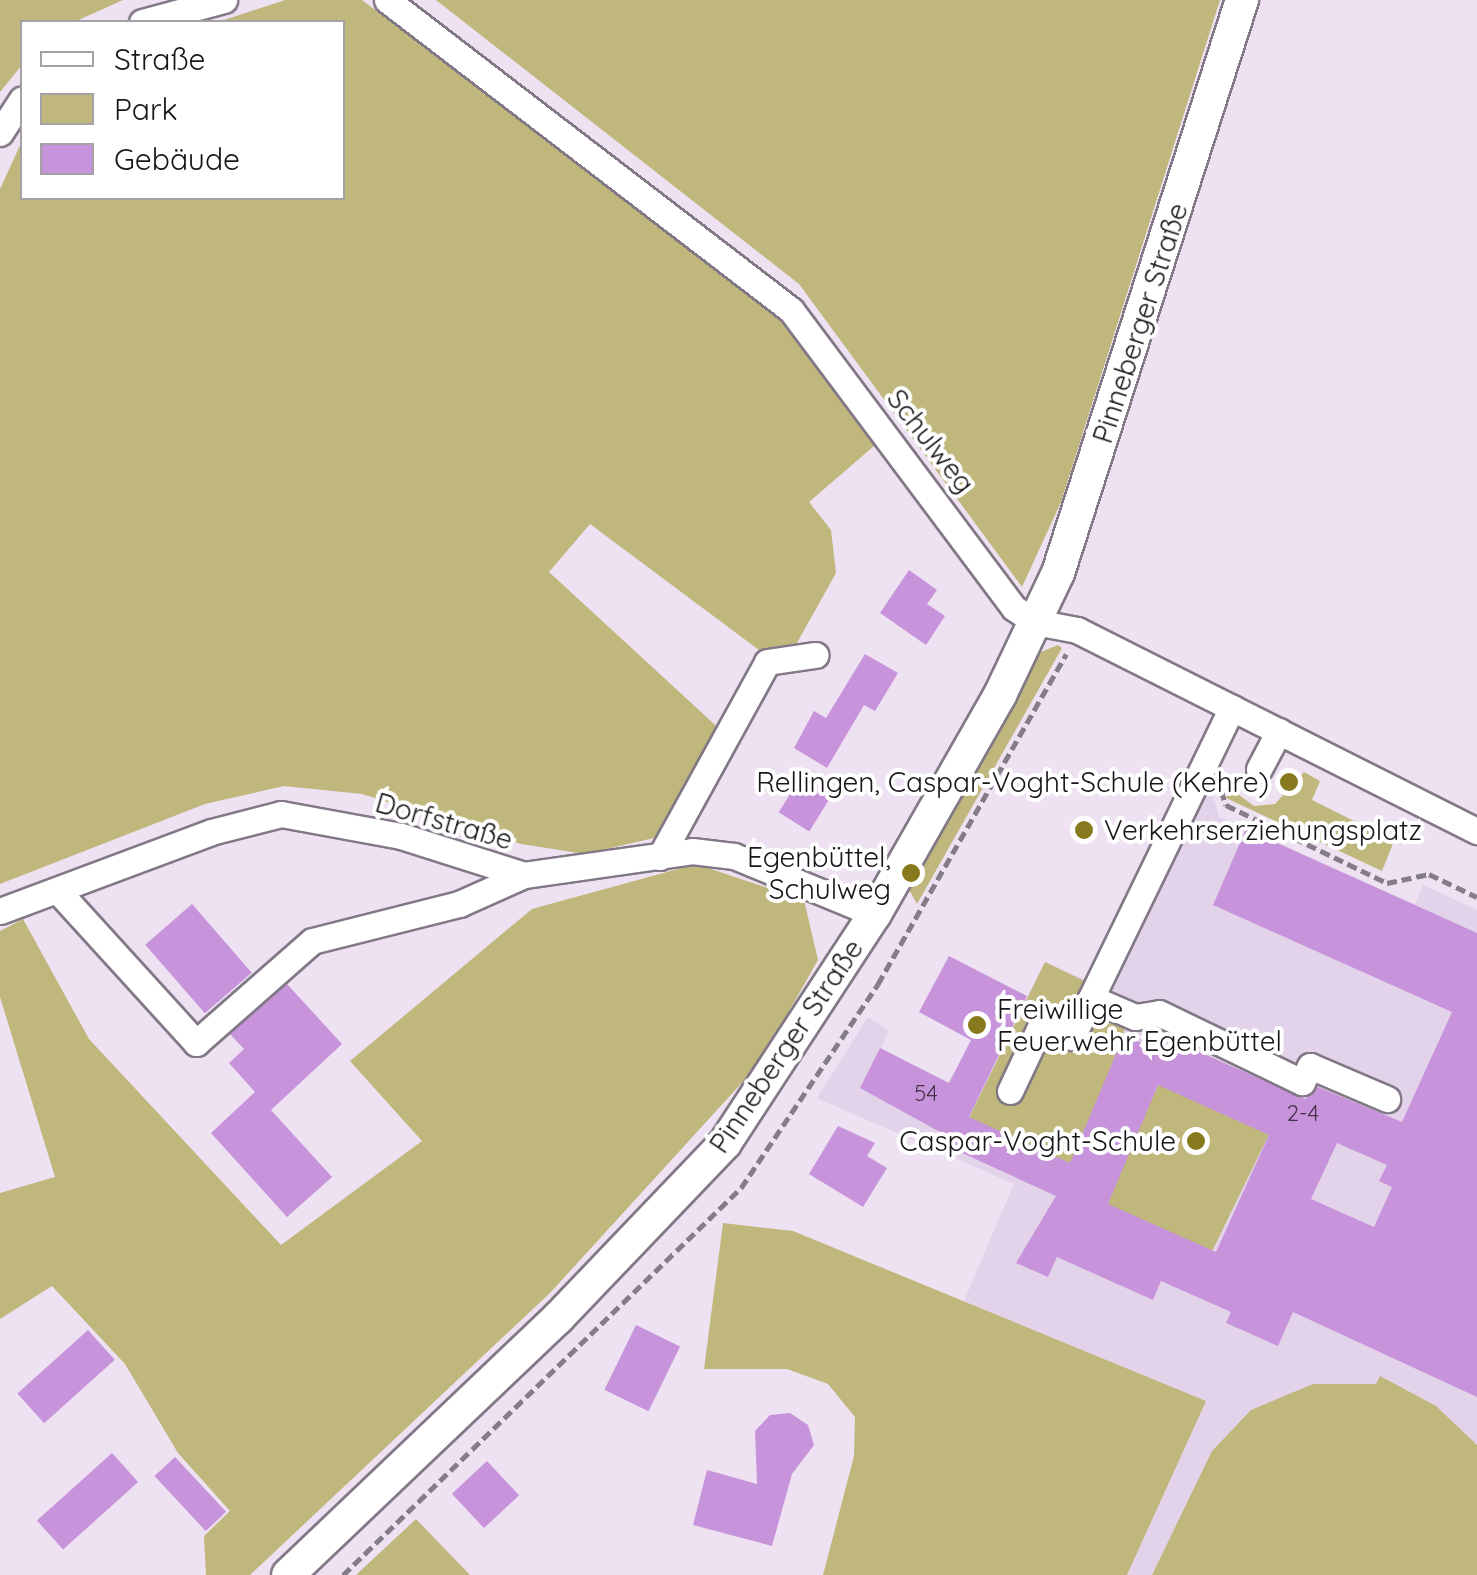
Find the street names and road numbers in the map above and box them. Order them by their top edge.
street label: Pinneberger Straße [1085,199,1195,447]
street label: Schulweg [880,382,982,500]
street label: Dorfstraße [372,785,516,857]
street label: Pinneberger Straße [702,933,870,1159]

